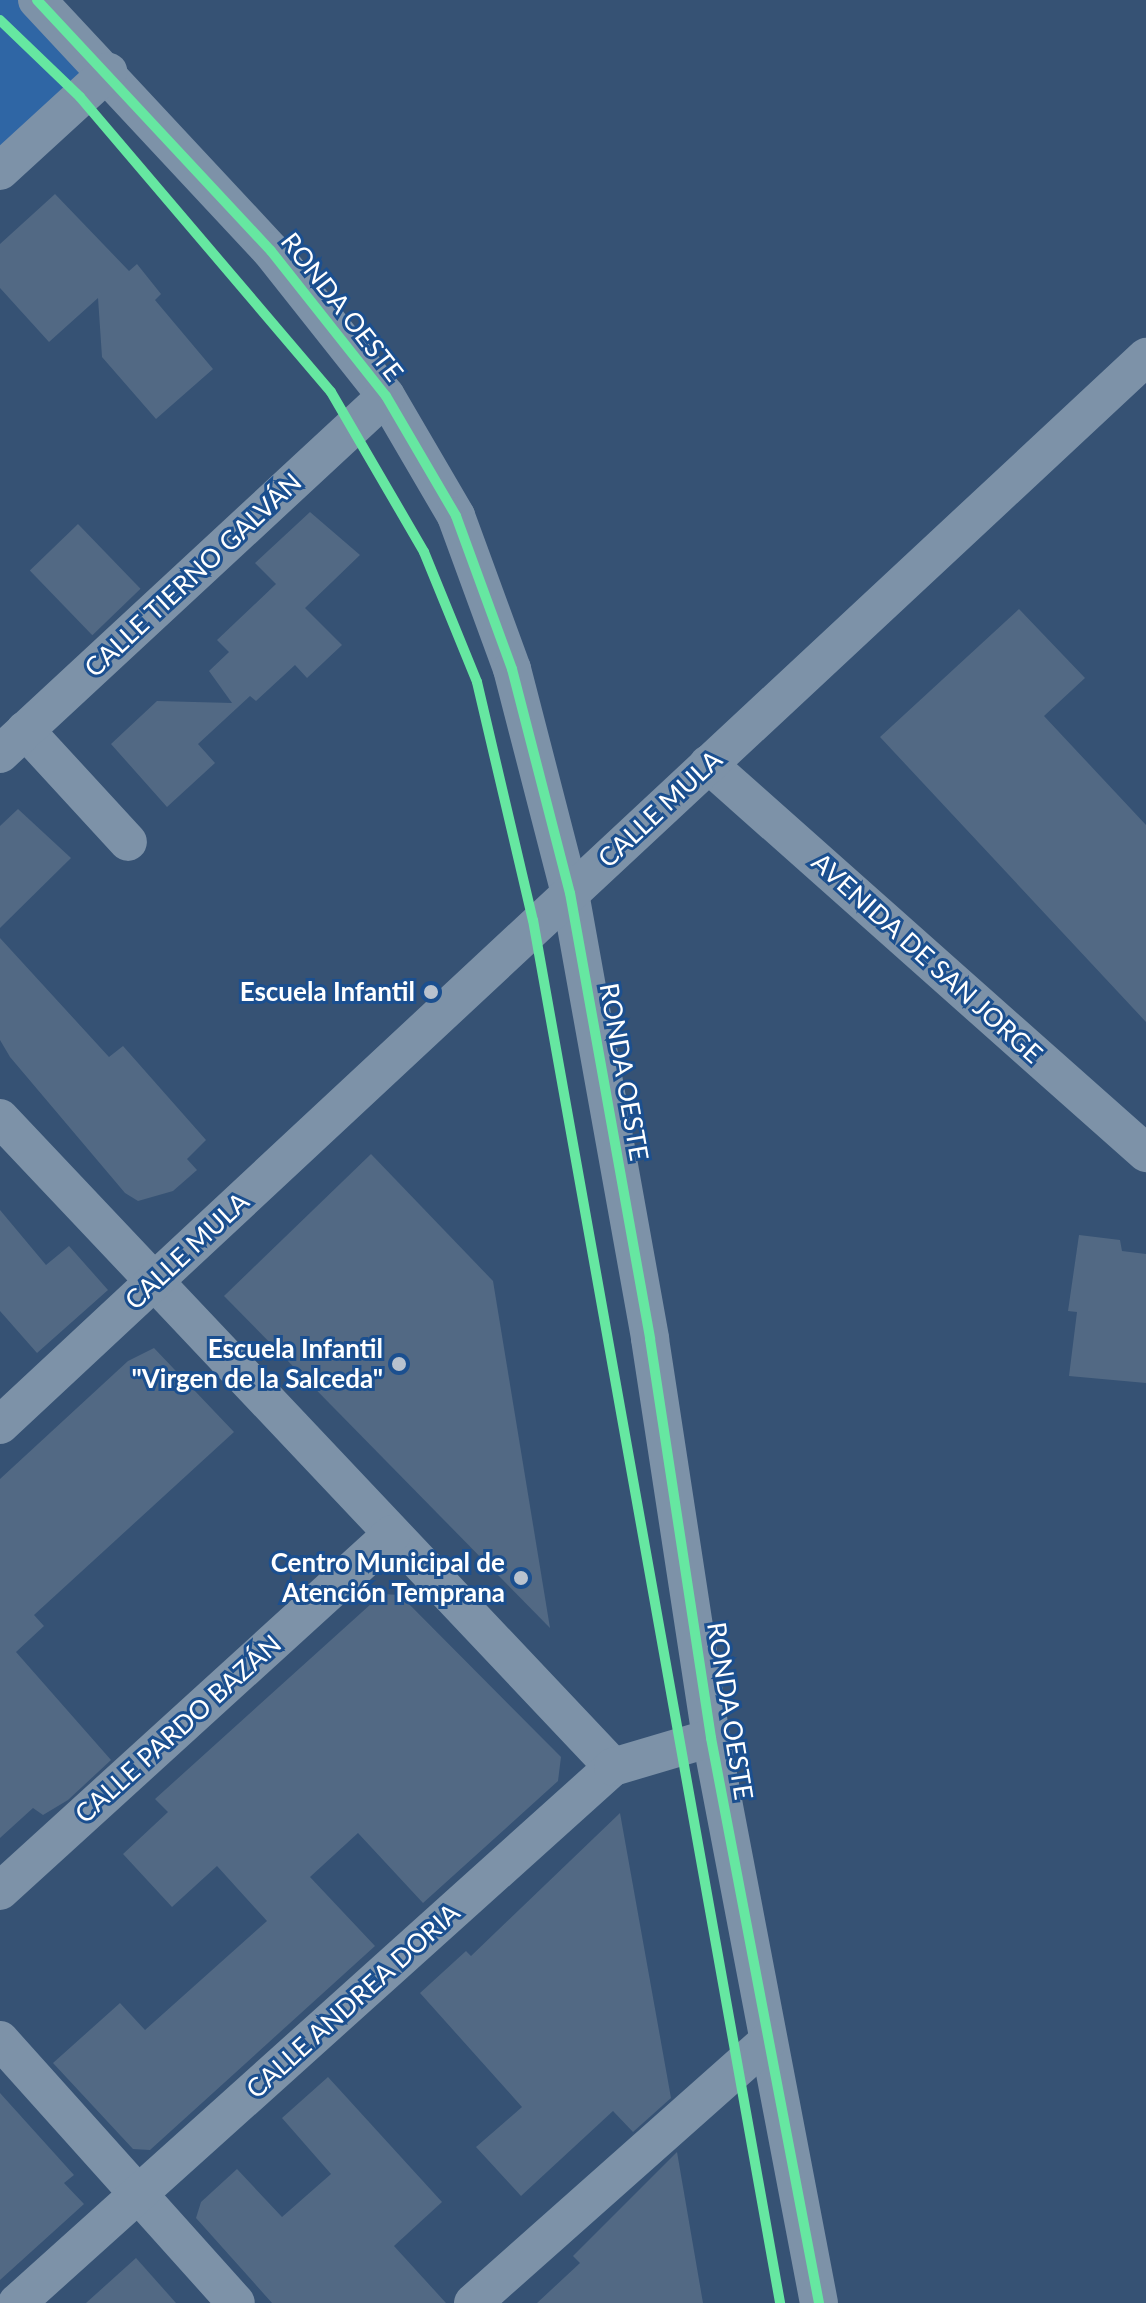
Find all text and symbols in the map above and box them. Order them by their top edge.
street label: RONDA OESTE [274,226,410,388]
street label: CALLE TIERNO GALVÁN [78,466,308,684]
street label: CALLE MULA [592,744,728,874]
street label: AVENIDA DE SAN JORGE [805,846,1049,1070]
place label: Escuela Infantil [240,976,415,1008]
street label: RONDA OESTE [593,980,655,1164]
marker: Escuela Infantil [422,983,440,1001]
street label: CALLE MULA [119,1186,255,1316]
place label: Escuela Infantil "Virgen de la Salceda" [131,1333,383,1394]
marker: Escuela Infantil "Virgen de la Salceda" [390,1355,408,1373]
place label: Centro Municipal de Atención Temprana [271,1547,505,1608]
marker: Centro Municipal de Atención Temprana [512,1569,530,1587]
street label: RONDA OESTE [700,1619,760,1803]
street label: CALLE PARDO BAZÁN [69,1628,287,1830]
street label: CALLE ANDREA DORIA [239,1896,467,2106]

